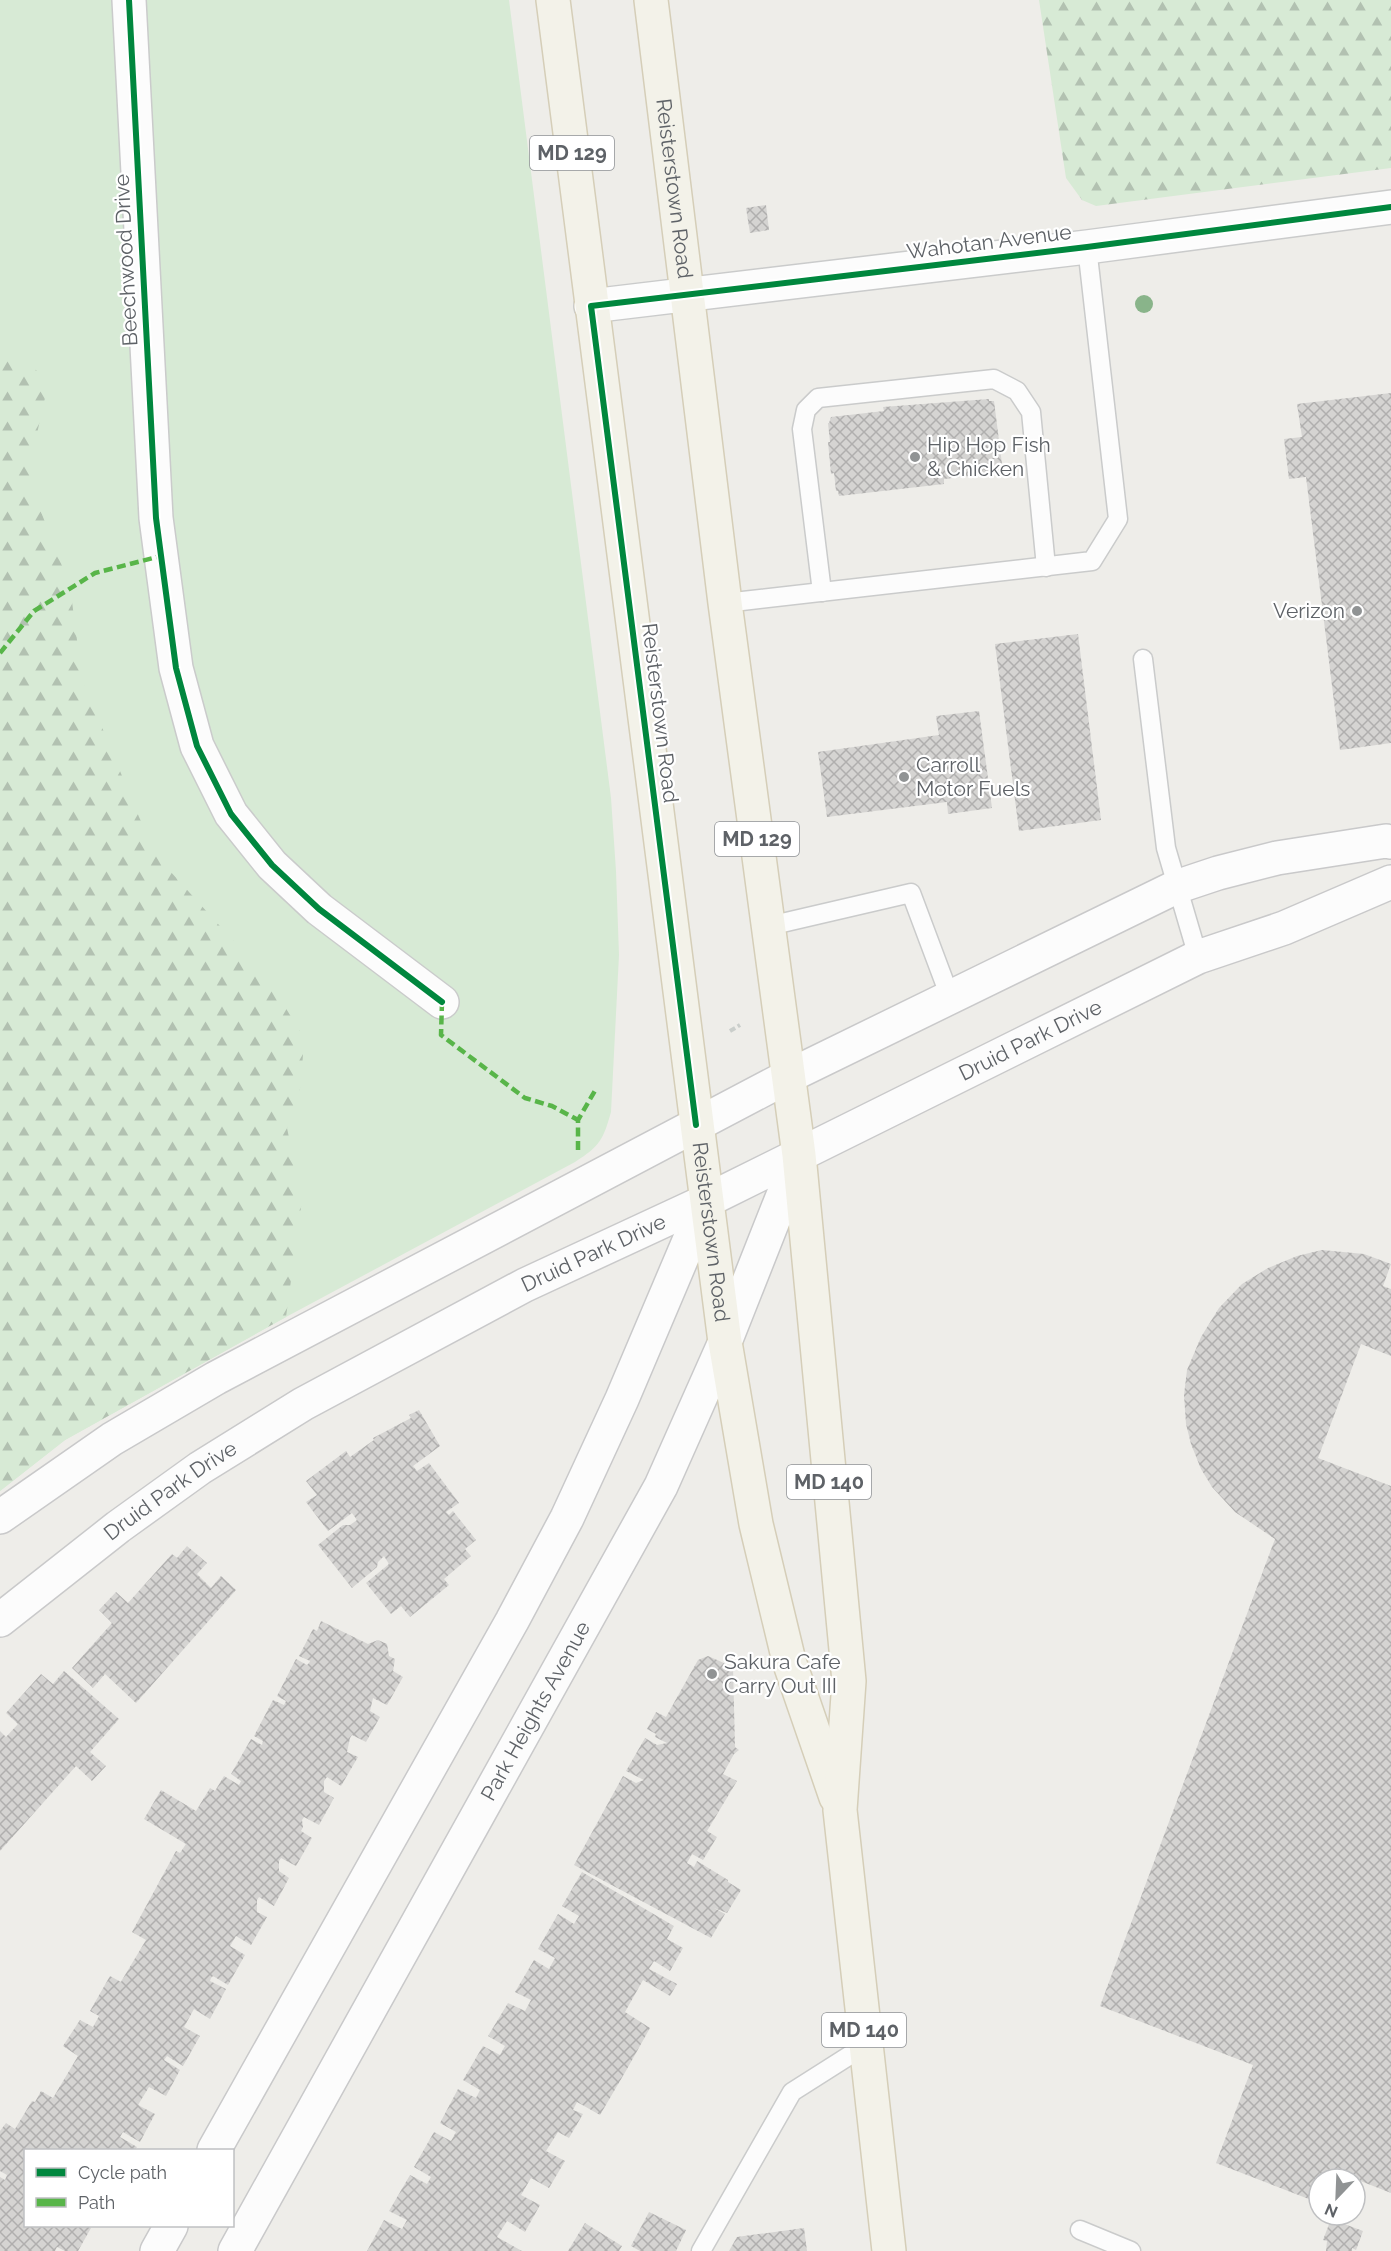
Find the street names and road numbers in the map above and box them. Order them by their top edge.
street label: Reisterstown Road [651,97,698,280]
road number: MD 129 [530,136,614,170]
street label: Beechwood Drive [109,173,142,347]
street label: Wahotan Avenue [905,219,1073,264]
street label: Reisterstown Road [637,622,684,804]
road number: MD 129 [715,822,799,856]
street label: Druid Park Drive [955,994,1106,1086]
street label: Reisterstown Road [687,1140,735,1323]
street label: Druid Park Drive [517,1208,669,1297]
street label: Druid Park Drive [99,1435,241,1545]
road number: MD 140 [787,1465,871,1499]
street label: Park Heights Avenue [475,1617,595,1805]
road number: MD 140 [822,2013,906,2047]

